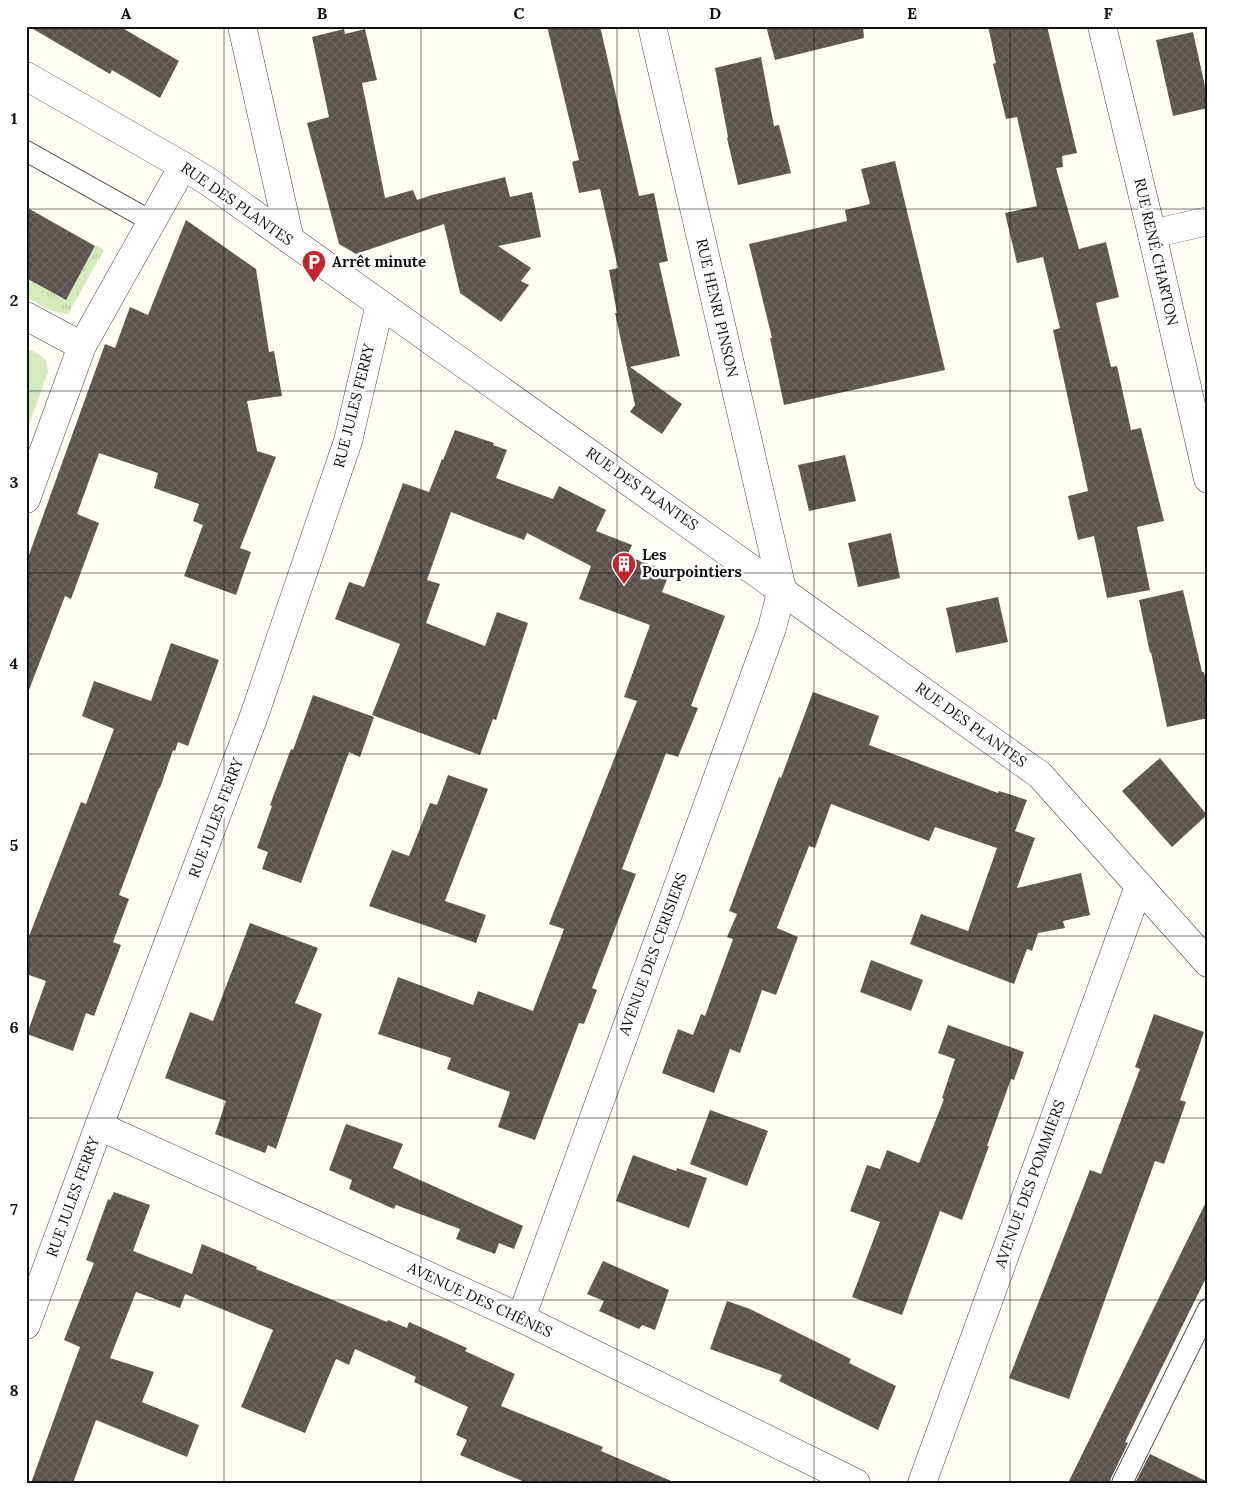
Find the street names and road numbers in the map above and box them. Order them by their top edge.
street label: RUE DES PLANTES [177,158,297,249]
street label: RUE RENÉ CHARTON [1130,176,1183,328]
street label: RUE HENRI PINSON [692,237,743,379]
street label: RUE JULES FERRY [329,342,378,470]
street label: RUE DES PLANTES [582,443,702,534]
street label: RUE DES PLANTES [912,678,1031,771]
street label: RUE JULES FERRY [184,755,247,880]
street label: AVENUE DES CERISIERS [614,870,691,1039]
street label: AVENUE DES POMMIERS [990,1097,1069,1271]
street label: RUE JULES FERRY [42,1133,103,1260]
street label: AVENUE DES CHÊNES [404,1257,556,1341]

